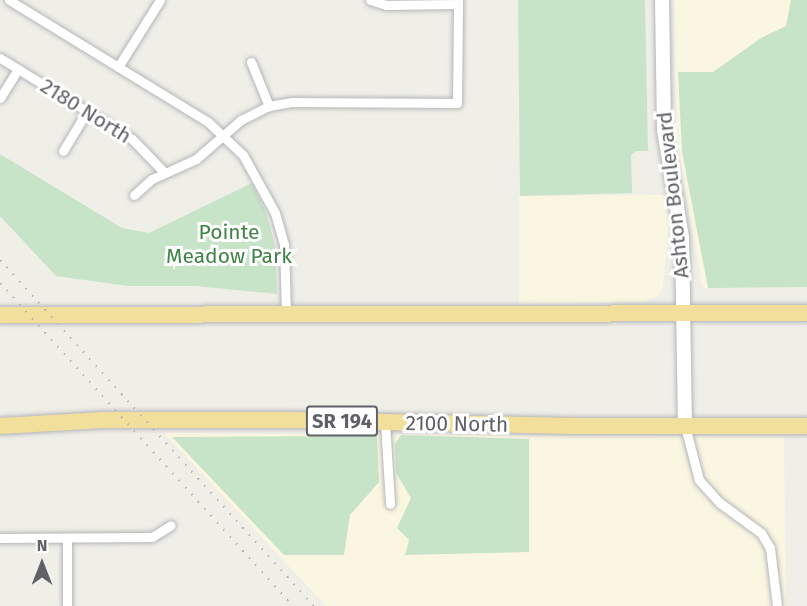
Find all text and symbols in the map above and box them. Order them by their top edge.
street label: 2180 North [36,73,136,149]
street label: Ashton Boulevard [652,110,694,280]
park label: Pointe Meadow Park [166,219,292,269]
road number: SR 194 [304,404,380,438]
street label: 2100 North [406,411,508,437]
north arrow [12,534,72,594]
text: N [37,536,47,555]

